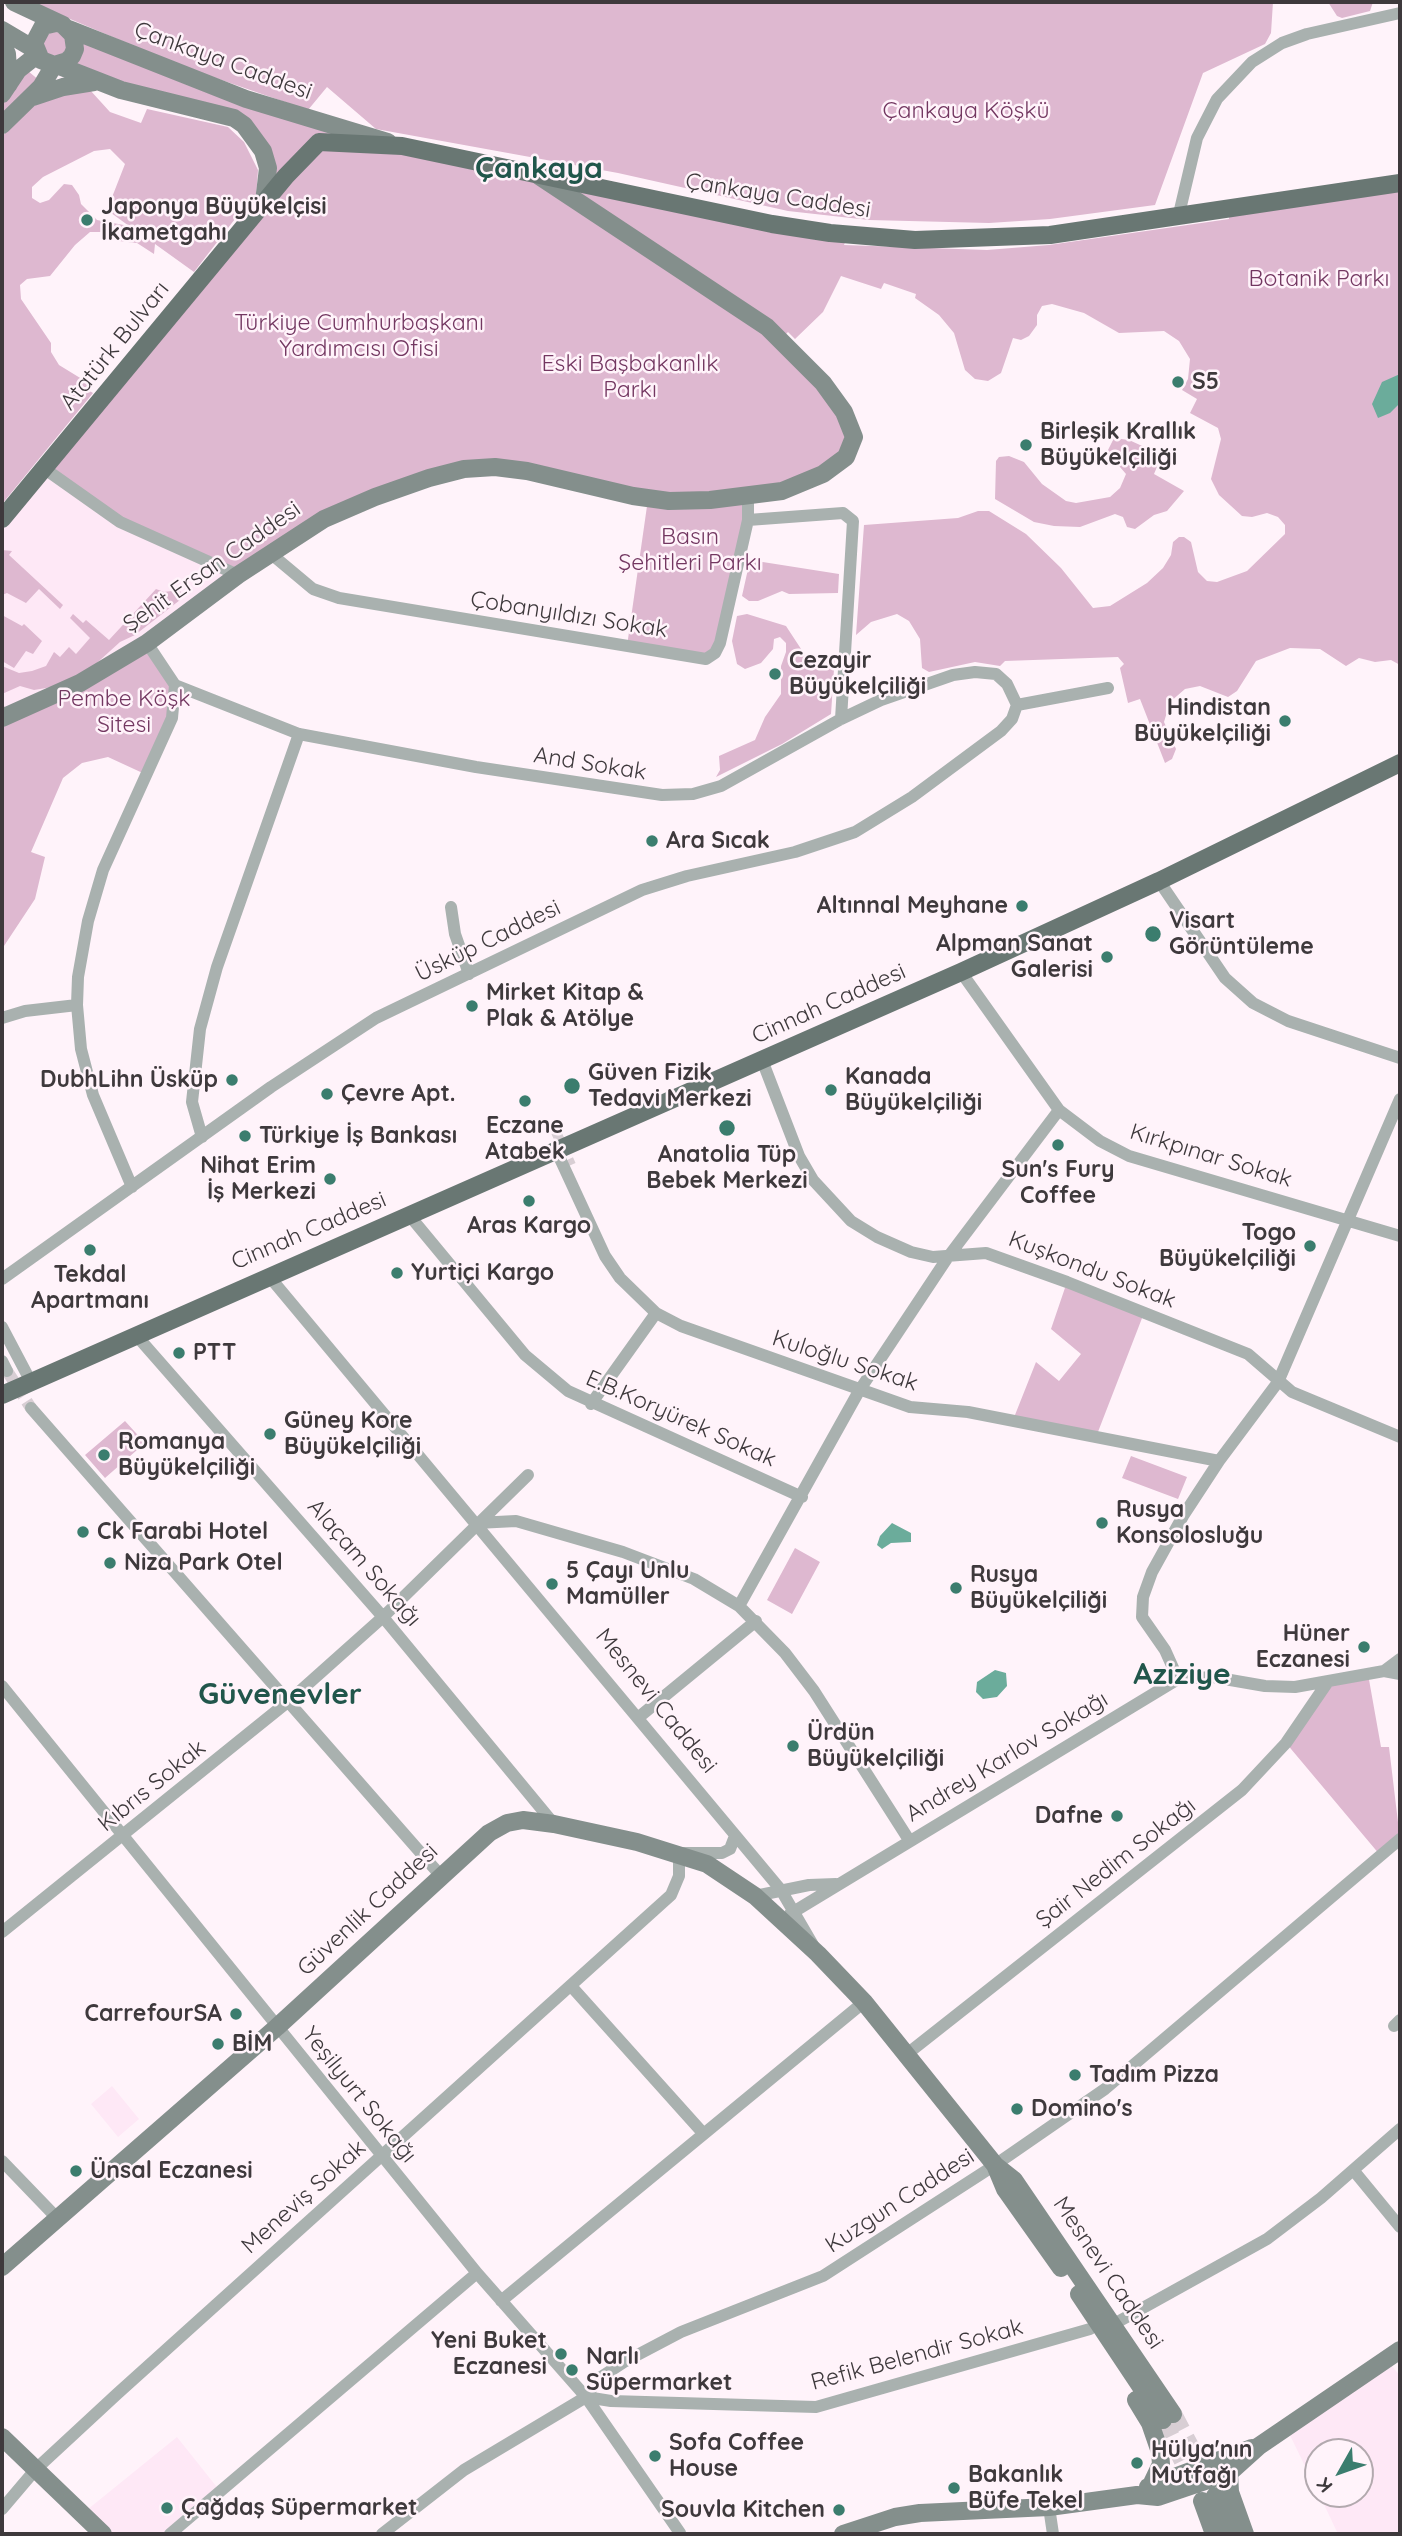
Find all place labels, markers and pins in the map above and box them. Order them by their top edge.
place label: Japonya Büyükelçisi İkametgahı [101,193,327,247]
marker: Japonya Büyükelçisi İkametgahı [79,212,95,228]
place label: S5 [1192,368,1219,396]
marker: S5 [1170,374,1186,390]
place label: Birleşik Krallık Büyükelçiliği [1040,418,1196,472]
marker: Birleşik Krallık Büyükelçiliği [1018,437,1034,453]
place label: Cezayir Büyükelçiliği [789,647,926,701]
marker: Cezayir Büyükelçiliği [767,666,783,682]
place label: Hindistan Büyükelçiliği [1134,694,1271,748]
marker: Hindistan Büyükelçiliği [1277,713,1293,729]
place label: Ara Sıcak [666,827,770,855]
marker: Ara Sıcak [644,833,660,849]
place label: Altınnal Meyhane [817,892,1008,920]
marker: Altınnal Meyhane [1014,898,1030,914]
place label: Visart Görüntüleme [1169,907,1314,961]
marker: Visart Görüntüleme [1143,924,1163,944]
place label: Alpman Sanat Galerisi [936,930,1093,984]
marker: Alpman Sanat Galerisi [1099,949,1115,965]
place label: Mirket Kitap & Plak & Atölye [486,979,644,1033]
marker: Mirket Kitap & Plak & Atölye [464,998,480,1014]
place label: Güven Fizik Tedavi Merkezi [588,1059,752,1113]
place label: Kanada Büyükelçiliği [845,1063,982,1117]
place label: DubhLihn Üsküp [40,1066,218,1094]
marker: DubhLihn Üsküp [224,1072,240,1088]
marker: Güven Fizik Tedavi Merkezi [562,1076,582,1096]
place label: Çevre Apt. [341,1080,456,1108]
marker: Kanada Büyükelçiliği [823,1082,839,1098]
marker: Çevre Apt. [319,1086,335,1102]
marker: Eczane Atabek [517,1093,533,1109]
place label: Eczane Atabek [485,1112,565,1166]
marker: Anatolia Tüp Bebek Merkezi [717,1118,737,1138]
place label: Türkiye İş Bankası [259,1122,457,1150]
marker: Türkiye İş Bankası [237,1128,253,1144]
marker: Sun's Fury Coffee [1050,1137,1066,1153]
place label: Anatolia Tüp Bebek Merkezi [646,1141,808,1195]
place label: Nihat Erim İş Merkezi [200,1152,316,1206]
place label: Sun's Fury Coffee [1002,1156,1114,1210]
marker: Nihat Erim İş Merkezi [322,1171,338,1187]
marker: Aras Kargo [521,1193,537,1209]
place label: Aras Kargo [467,1212,591,1240]
place label: Togo Büyükelçiliği [1159,1219,1296,1273]
marker: Togo Büyükelçiliği [1302,1238,1318,1254]
marker: Tekdal Apartmanı [82,1242,98,1258]
place label: Yurtiçi Kargo [411,1259,554,1287]
place label: Tekdal Apartmanı [31,1261,149,1315]
marker: Yurtiçi Kargo [389,1265,405,1281]
place label: PTT [193,1339,236,1367]
marker: PTT [171,1345,187,1361]
place label: Güney Kore Büyükelçiliği [284,1407,421,1461]
marker: Güney Kore Büyükelçiliği [262,1426,278,1442]
place label: Romanya Büyükelçiliği [118,1428,255,1482]
marker: Romanya Büyükelçiliği [96,1447,112,1463]
place label: Rusya Konsolosluğu [1116,1496,1263,1550]
marker: Rusya Konsolosluğu [1094,1515,1110,1531]
place label: Ck Farabi Hotel [97,1518,268,1546]
marker: Ck Farabi Hotel [75,1524,91,1540]
place label: Niza Park Otel [124,1549,283,1577]
marker: Niza Park Otel [102,1555,118,1571]
place label: 5 Çayı Unlu Mamüller [566,1557,689,1611]
place label: Rusya Büyükelçiliği [970,1561,1107,1615]
marker: 5 Çayı Unlu Mamüller [544,1576,560,1592]
marker: Rusya Büyükelçiliği [948,1580,964,1596]
place label: Hüner Eczanesi [1256,1620,1350,1674]
marker: Hüner Eczanesi [1356,1639,1372,1655]
place label: Ürdün Büyükelçiliği [807,1719,944,1773]
marker: Ürdün Büyükelçiliği [785,1738,801,1754]
place label: Dafne [1035,1802,1103,1830]
marker: Dafne [1109,1808,1125,1824]
place label: CarrefourSA [84,2000,222,2028]
marker: CarrefourSA [228,2006,244,2022]
place label: BİM [232,2030,272,2058]
marker: BİM [210,2036,226,2052]
place label: Tadım Pizza [1089,2061,1219,2089]
marker: Tadım Pizza [1067,2067,1083,2083]
place label: Domino's [1031,2095,1133,2123]
marker: Domino's [1009,2101,1025,2117]
place label: Ünsal Eczanesi [90,2157,253,2185]
marker: Ünsal Eczanesi [68,2163,84,2179]
place label: Yeni Buket Eczanesi [431,2327,547,2381]
place label: Narlı Süpermarket [586,2343,732,2397]
marker: Yeni Buket Eczanesi [553,2346,569,2362]
marker: Narlı Süpermarket [564,2362,580,2378]
place label: Sofa Coffee House [669,2429,804,2483]
place label: Hülya'nın Mutfağı [1151,2436,1253,2490]
marker: Sofa Coffee House [647,2448,663,2464]
marker: Hülya'nın Mutfağı [1129,2455,1145,2471]
place label: Bakanlık Büfe Tekel [968,2461,1084,2515]
marker: Bakanlık Büfe Tekel [946,2480,962,2496]
place label: Çağdaş Süpermarket [181,2494,417,2522]
place label: Souvla Kitchen [661,2496,825,2524]
marker: Çağdaş Süpermarket [159,2500,175,2516]
marker: Souvla Kitchen [831,2502,847,2518]

